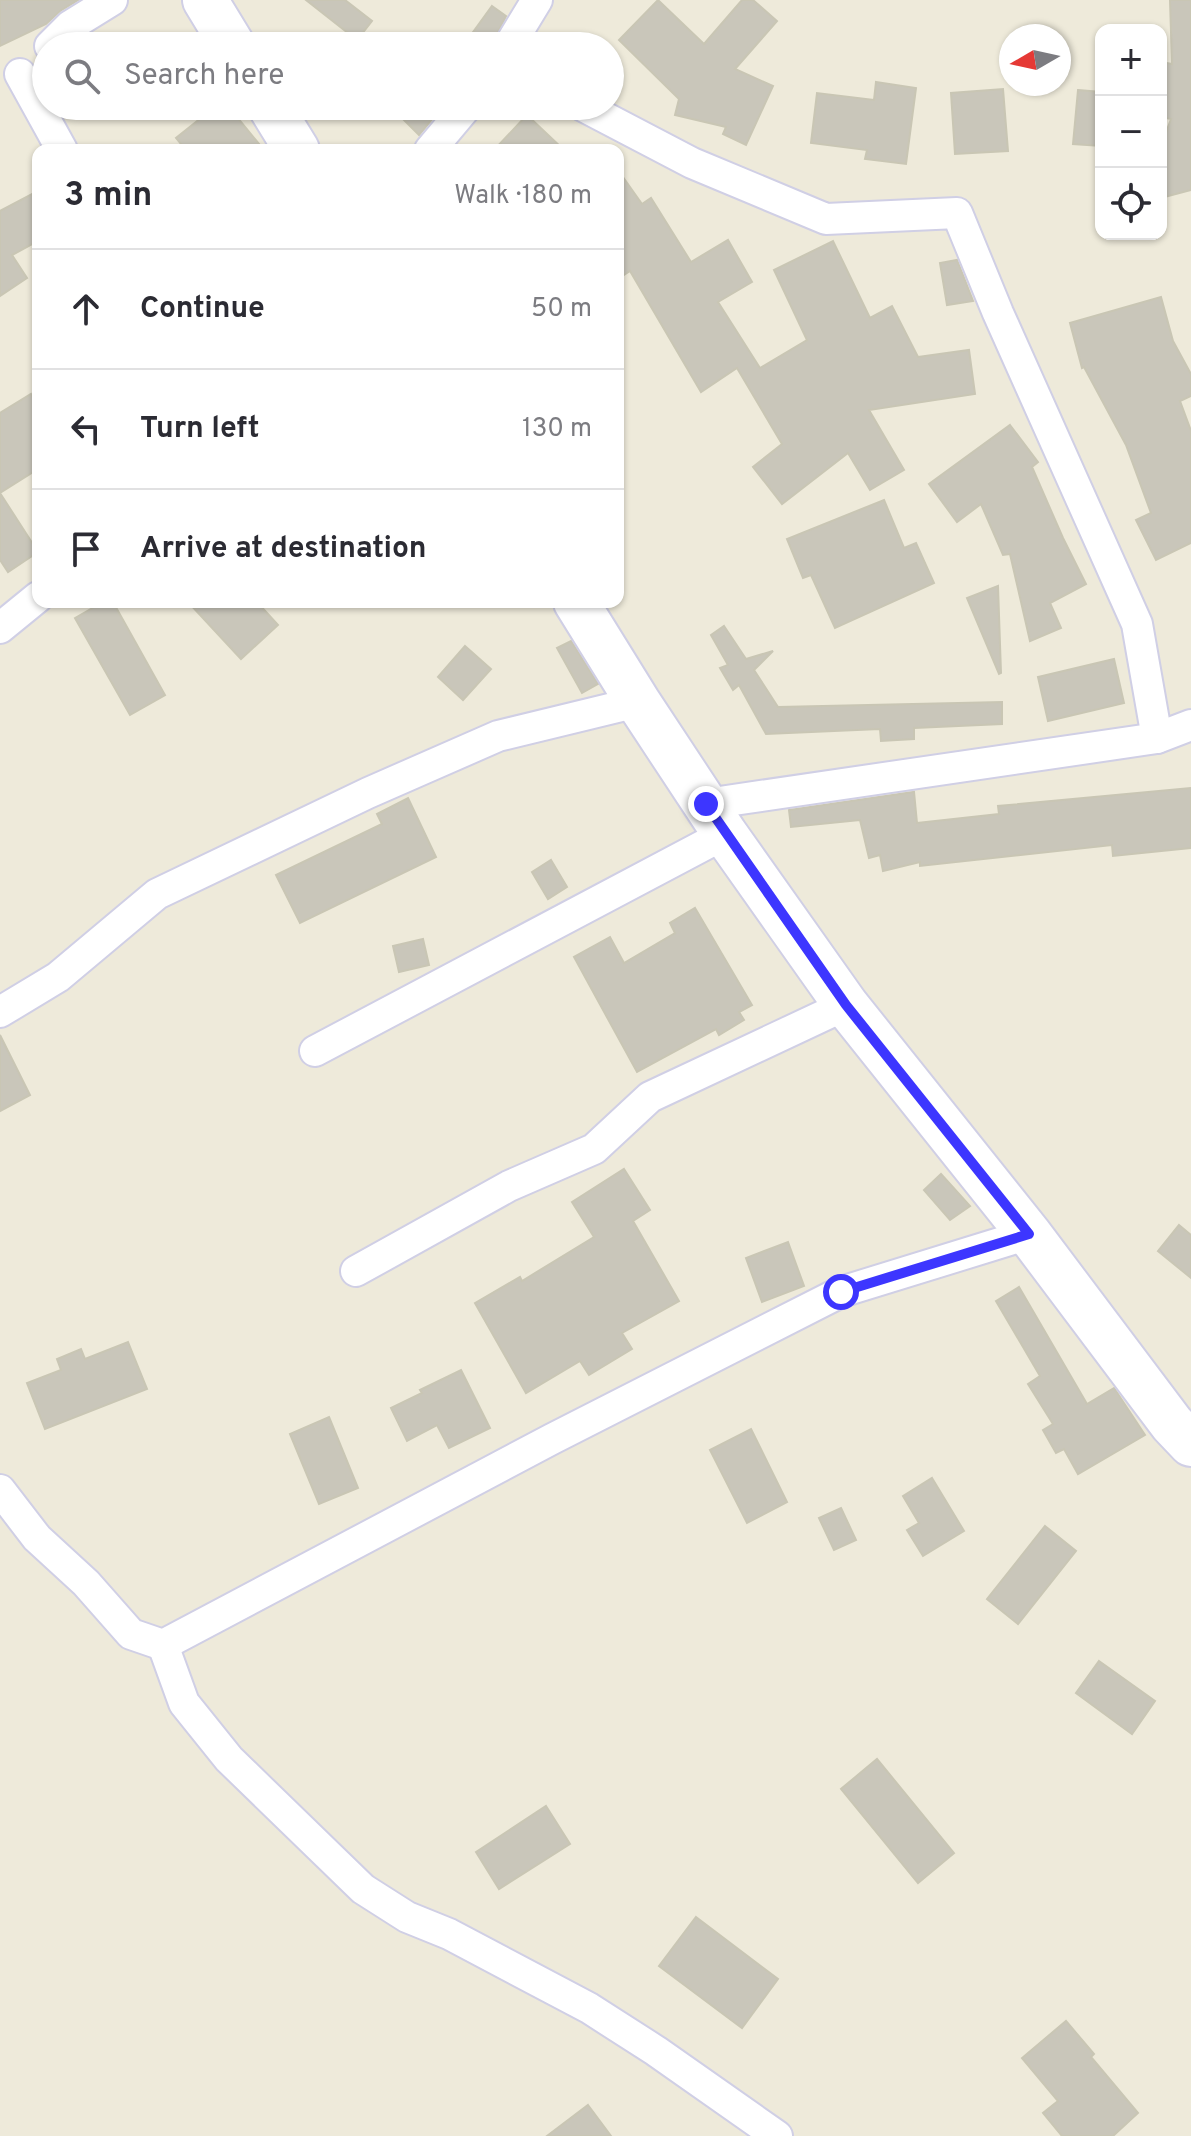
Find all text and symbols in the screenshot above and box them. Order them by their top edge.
north arrow [999,24,1071,96]
map controls [1095,24,1167,240]
button: + [1095,24,1167,96]
search box [32,32,624,120]
icon: search [60,54,104,98]
text: Search here [124,58,284,95]
button: − [1095,96,1167,168]
button: locate [1095,168,1167,240]
text: 3 min [64,175,152,218]
text: Walk · 180 m [454,180,592,213]
icon: ahead [64,287,108,331]
text: Continue [140,291,265,328]
text: 50 m [531,293,592,326]
icon: left [64,407,108,451]
text: Turn left [140,411,260,448]
text: 130 m [522,413,592,446]
icon: arrive [64,527,108,571]
text: Arrive at destination [140,531,426,568]
route end [688,786,724,822]
route start [823,1274,859,1310]

